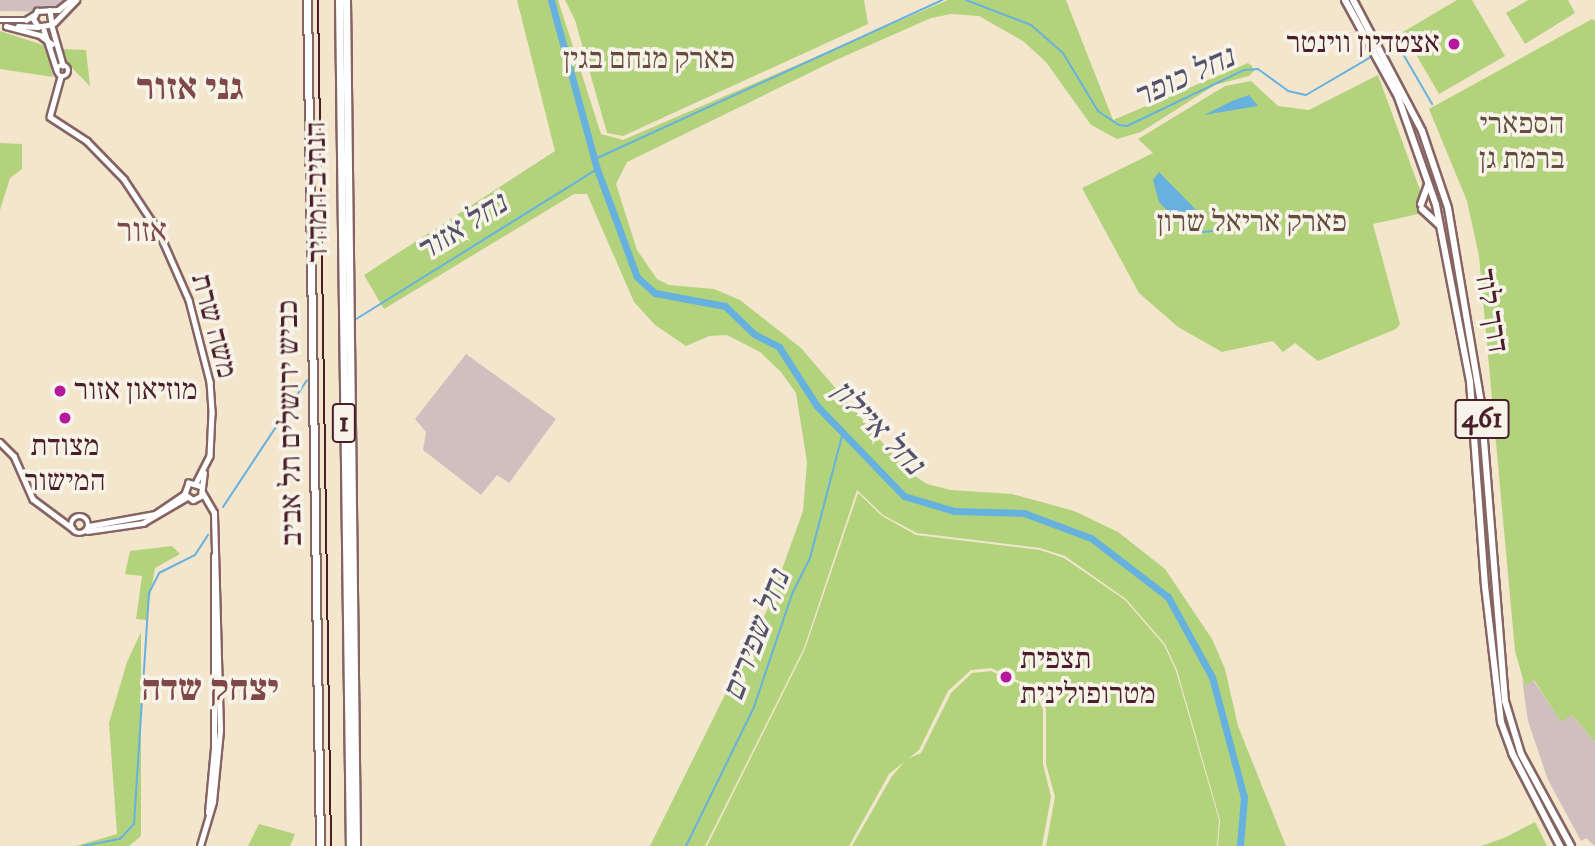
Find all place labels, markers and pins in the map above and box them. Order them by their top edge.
place label: אצטדיון ווינטר [1286,26,1440,62]
marker: אצטדיון ווינטר [1446,36,1462,52]
place label: מוזיאון אזור [74,373,198,409]
marker: מוזיאון אזור [52,383,68,399]
marker: מצודת המישור [57,410,73,426]
place label: מצודת המישור [24,429,106,499]
place label: תצפית מטרופולינית [1020,642,1156,712]
marker: תצפית מטרופולינית [998,669,1014,685]

